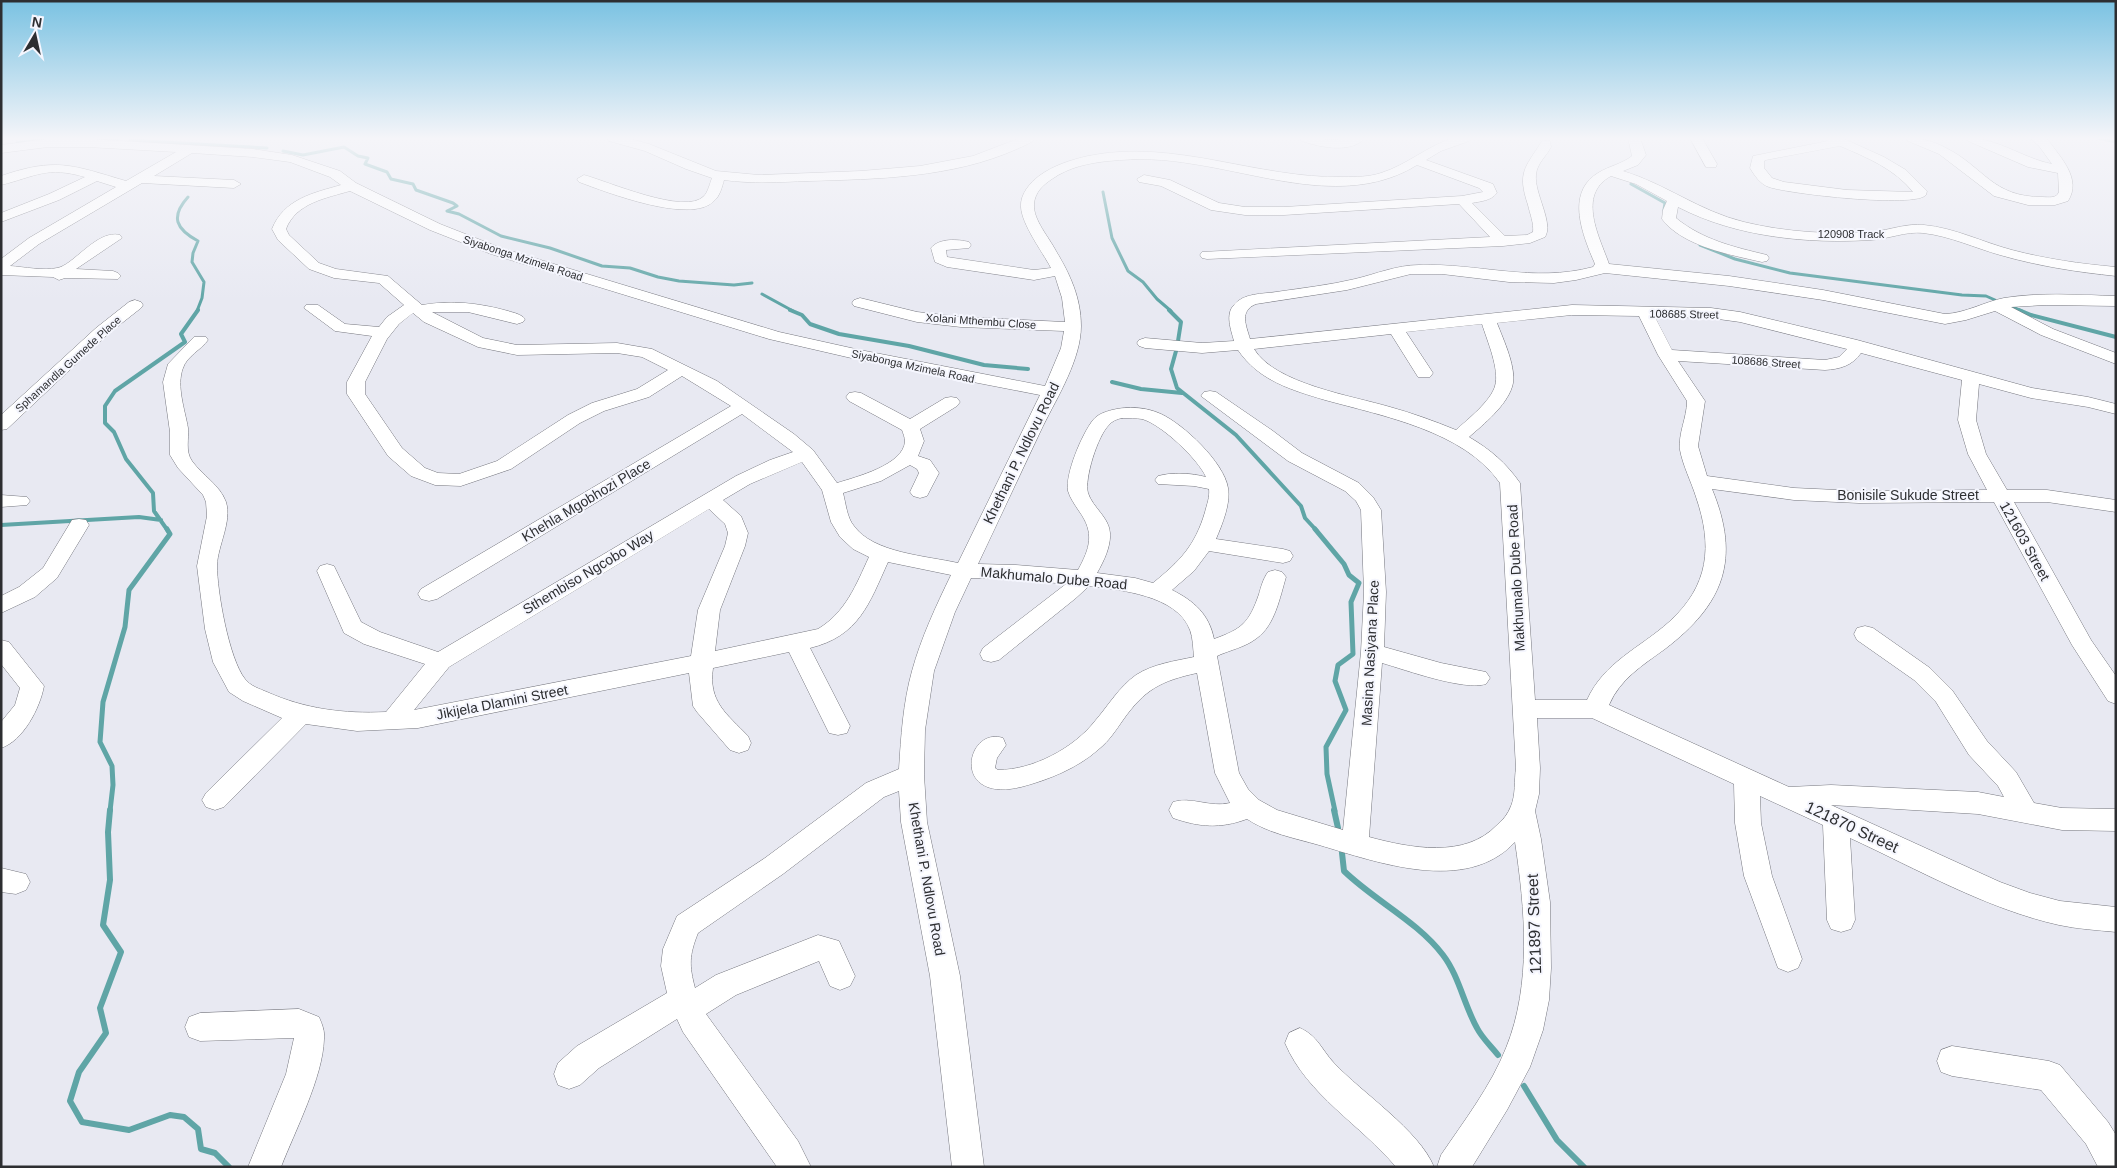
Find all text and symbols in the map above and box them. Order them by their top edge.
north arrow [10,10,60,60]
text: N [31,13,43,31]
street label: 120908 Track [1818,228,1885,240]
street label: Siyabonga Mzimela Road [462,233,584,283]
street label: 108685 Street [1649,307,1719,321]
street label: Xolani Mthembu Close [925,311,1037,331]
street label: Sphamandla Gumede Place [13,314,123,414]
street label: Siyabonga Mzimela Road [850,347,976,385]
street label: 108686 Street [1731,354,1801,370]
street label: Khethani P. Ndlovu Road [980,380,1062,526]
street label: Khehla Mgobhozi Place [519,455,653,545]
street label: Bonisile Sukude Street [1837,487,1979,503]
street label: 121603 Street [1997,499,2053,583]
street label: Makhumalo Dube Road [1504,504,1528,652]
street label: Sthembiso Ngcobo Way [520,527,656,617]
street label: Makhumalo Dube Road [980,564,1128,592]
street label: Masina Nasiyana Place [1358,579,1382,726]
street label: Jikijela Dlamini Street [435,681,569,723]
street label: 121870 Street [1803,798,1902,856]
street label: Khethani P. Ndlovu Road [906,801,948,957]
street label: 121897 Street [1524,873,1544,975]

